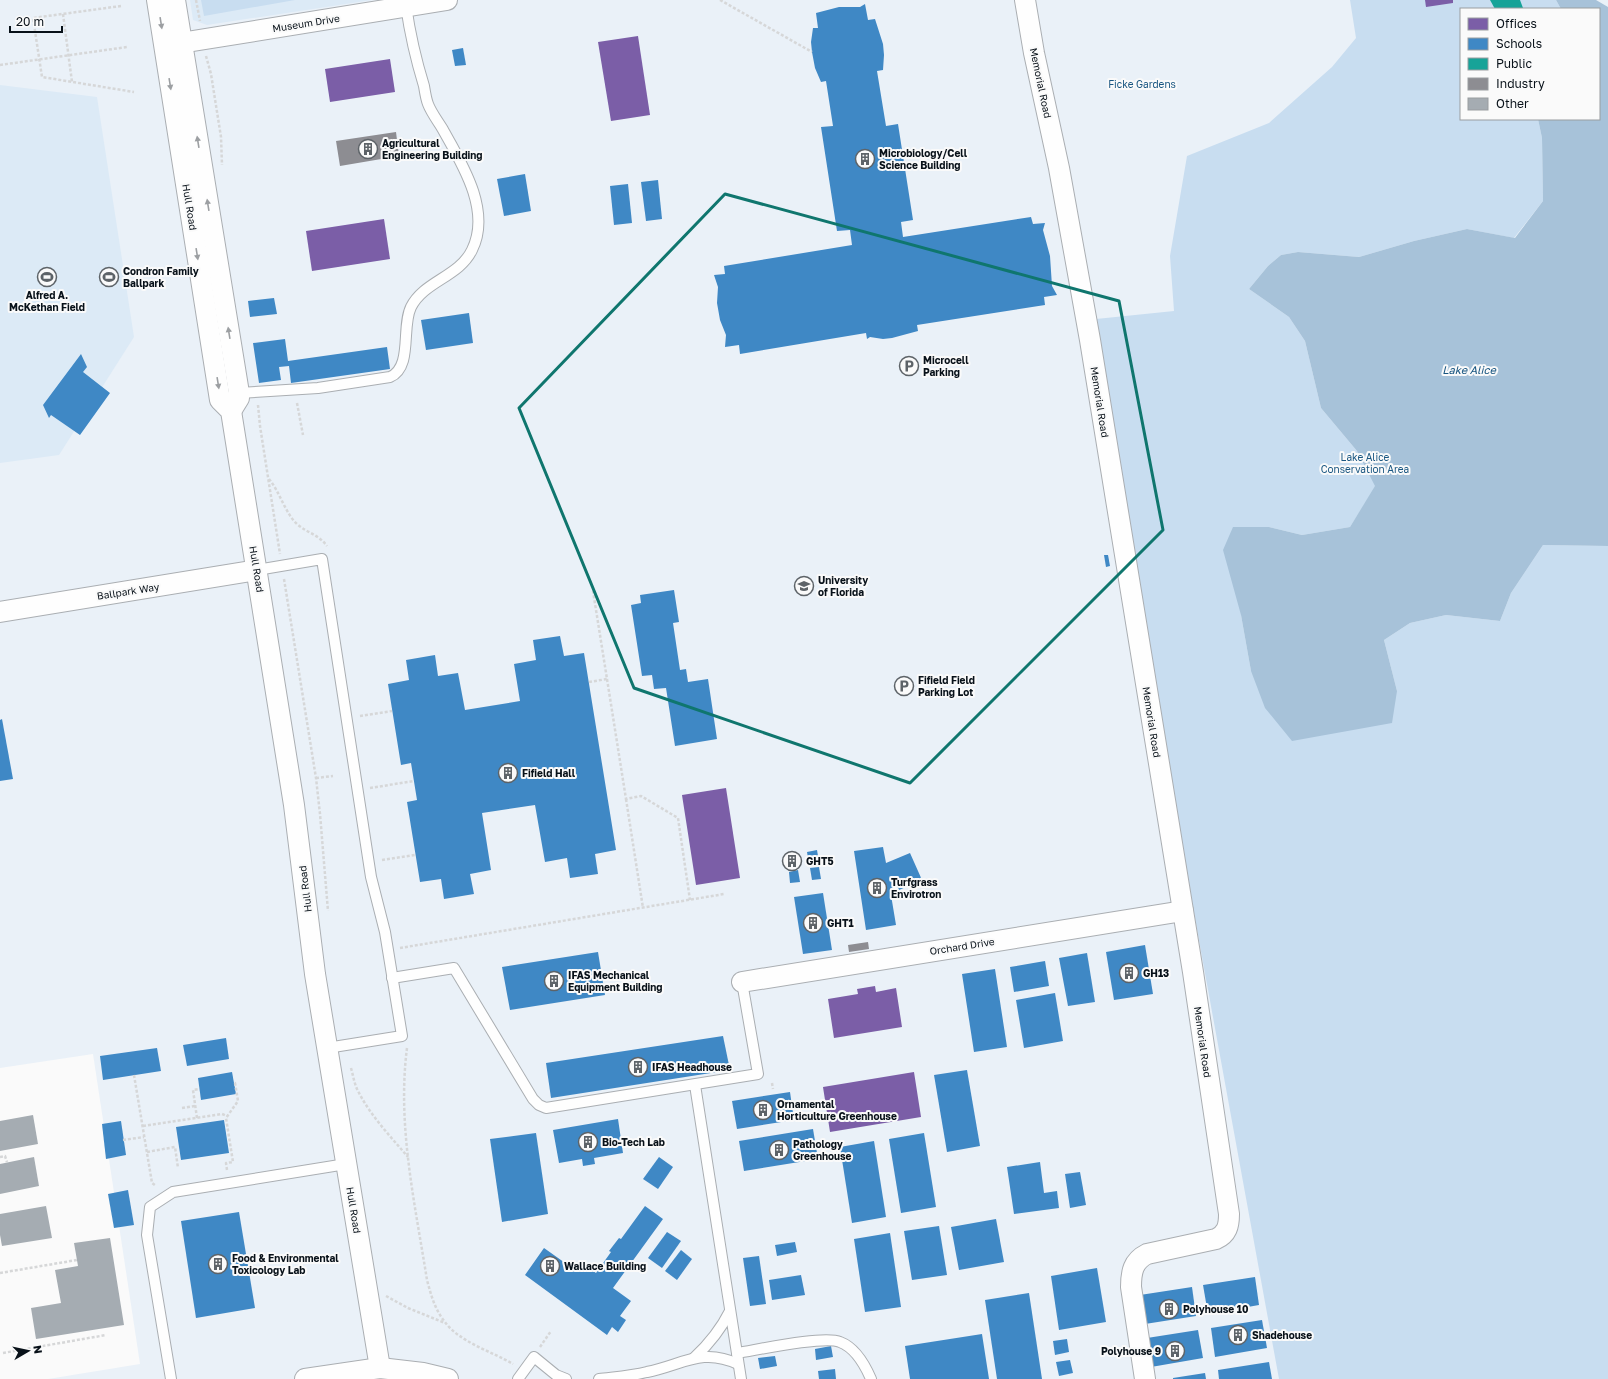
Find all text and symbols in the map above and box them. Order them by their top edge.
scale bar [10,8,62,34]
legend [1460,8,1600,120]
street label: Museum Drive [272,12,341,34]
text: 20 m [16,14,44,29]
text: Offices [1496,16,1537,31]
one-way arrow [158,17,164,29]
text: Schools [1496,36,1542,51]
street label: Memorial Road [1028,47,1054,119]
text: Public [1496,56,1533,71]
text: Industry [1496,76,1545,91]
one-way arrow [167,78,173,91]
park label: Ficke Gardens [1108,78,1176,90]
text: Other [1496,96,1529,111]
one-way arrow [195,136,201,149]
place label: Agricultural Engineering Building [382,137,483,161]
building icon: Agricultural Engineering Building [357,138,379,160]
place label: Microbiology/Cell Science Building [879,147,968,171]
building icon: Microbiology/Cell Science Building [854,148,876,170]
street label: Hull Road [180,183,200,231]
one-way arrow [205,199,211,211]
one-way arrow [194,248,200,260]
place label: Condron Family Ballpark [123,265,199,289]
sports icon: Alfred A. McKethan Field [36,266,58,288]
sports icon: Condron Family Ballpark [98,266,120,288]
place label: Alfred A. McKethan Field [9,289,85,313]
one-way arrow [226,327,232,339]
place label: Microcell Parking [923,354,969,378]
parking icon: Microcell Parking [898,355,920,377]
water label: Lake Alice [1442,363,1497,376]
street label: Memorial Road [1088,366,1112,438]
one-way arrow [215,377,221,389]
park label: Lake Alice Conservation Area [1321,451,1409,475]
street label: Hull Road [247,545,267,593]
place label: University of Florida [818,574,868,598]
school or university icon: University of Florida [793,575,815,597]
street label: Ballpark Way [96,580,160,602]
place label: Fifield Field Parking Lot [918,674,975,698]
parking icon: Fifield Field Parking Lot [893,675,915,697]
street label: Memorial Road [1140,686,1164,758]
building icon: Fifield Hall [497,762,519,784]
place label: Fifield Hall [522,767,576,779]
building icon: GHT5 [781,850,803,872]
place label: GHT5 [806,855,834,867]
street label: Hull Road [296,865,314,913]
place label: Turfgrass Envirotron [891,876,941,900]
building icon: Turfgrass Envirotron [866,877,888,899]
building icon: GHT1 [802,912,824,934]
place label: GHT1 [827,917,854,929]
street label: Orchard Drive [929,935,996,957]
building icon: GH13 [1118,962,1140,984]
place label: GH13 [1143,967,1169,979]
place label: IFAS Mechanical Equipment Building [568,969,663,993]
building icon: IFAS Mechanical Equipment Building [543,970,565,992]
street label: Memorial Road [1192,1006,1214,1078]
building icon: IFAS Headhouse [627,1056,649,1078]
place label: IFAS Headhouse [652,1061,732,1073]
place label: Ornamental Horticulture Greenhouse [777,1098,897,1122]
building icon: Ornamental Horticulture Greenhouse [752,1099,774,1121]
building icon: Bio-Tech Lab [577,1131,599,1153]
place label: Bio-Tech Lab [602,1136,665,1148]
place label: Pathology Greenhouse [793,1138,852,1162]
building icon: Pathology Greenhouse [768,1139,790,1161]
street label: Hull Road [344,1186,364,1234]
place label: Food & Environmental Toxicology Lab [232,1252,339,1276]
building icon: Food & Environmental Toxicology Lab [207,1253,229,1275]
building icon: Wallace Building [539,1255,561,1277]
place label: Wallace Building [564,1260,646,1272]
building icon: Polyhouse 10 [1158,1298,1180,1320]
place label: Polyhouse 10 [1183,1303,1249,1315]
building icon: Shadehouse [1227,1324,1249,1346]
place label: Shadehouse [1252,1329,1312,1341]
north arrow [8,1331,48,1371]
building icon: Polyhouse 9 [1164,1340,1186,1362]
text: N [31,1344,45,1355]
place label: Polyhouse 9 [1101,1345,1161,1357]

